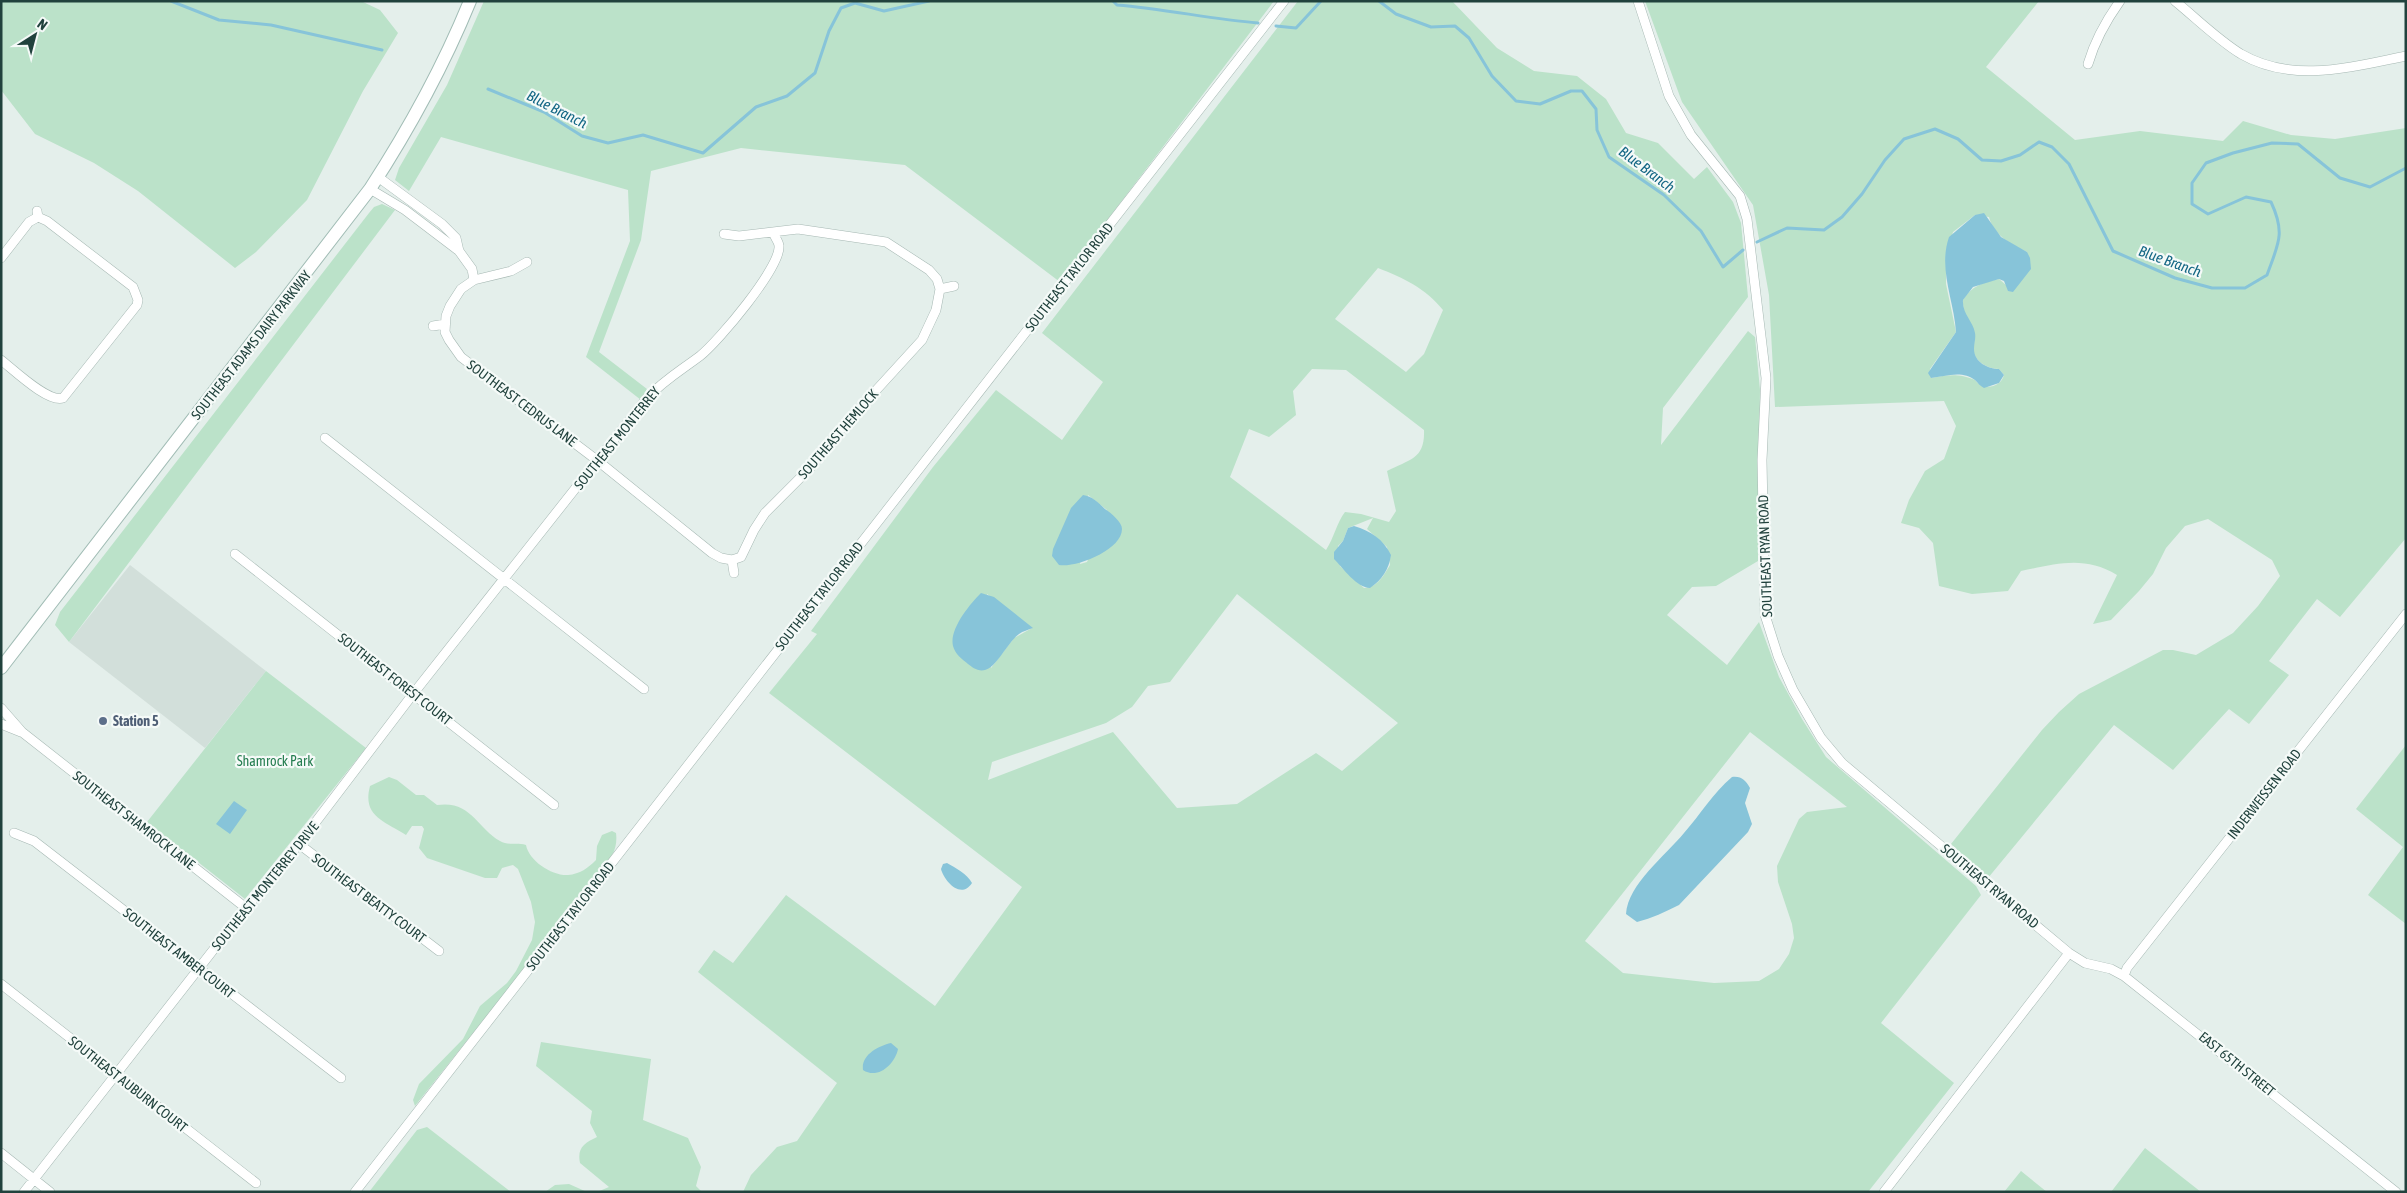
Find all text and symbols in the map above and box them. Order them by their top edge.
north arrow [10,10,60,60]
text: N [35,16,51,33]
water label: Blue Branch [524,87,590,131]
water label: Blue Branch [1616,143,1678,195]
street label: SOUTHEAST TAYLOR ROAD [1022,219,1116,334]
water label: Blue Branch [2136,242,2204,280]
street label: SOUTHEAST ADAMS DAIRY PARKWAY [188,267,315,423]
street label: SOUTHEAST CEDRUS LANE [464,357,580,449]
street label: SOUTHEAST MONTERREY [571,383,664,493]
street label: SOUTHEAST HEMLOCK [795,386,881,482]
street label: SOUTHEAST RYAN ROAD [1755,494,1775,618]
street label: SOUTHEAST TAYLOR ROAD [772,538,866,653]
street label: SOUTHEAST FOREST COURT [335,630,455,728]
place label: Station 5 [113,713,159,729]
marker: Station 5 [97,715,109,727]
street label: INDERWEISSEN ROAD [2224,746,2304,842]
park label: Shamrock Park [237,753,313,769]
street label: SOUTHEAST SHAMROCK LANE [70,767,198,873]
street label: SOUTHEAST MONTERREY DRIVE [208,819,322,953]
street label: SOUTHEAST RYAN ROAD [1938,840,2042,932]
street label: SOUTHEAST BEATTY COURT [309,850,429,946]
street label: SOUTHEAST TAYLOR ROAD [523,858,617,973]
street label: SOUTHEAST AMBER COURT [120,905,238,1001]
street label: EAST 65TH STREET [2196,1028,2278,1100]
street label: SOUTHEAST AUBURN COURT [65,1033,191,1135]

